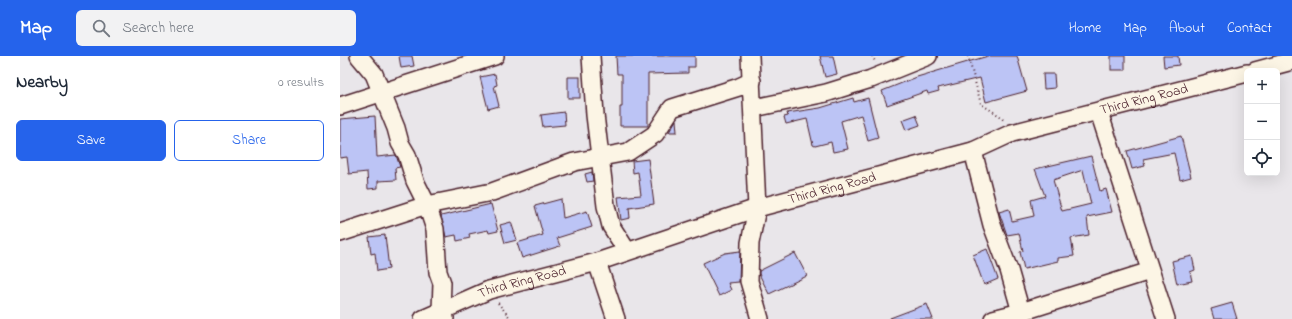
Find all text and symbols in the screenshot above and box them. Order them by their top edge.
search box [76,10,356,46]
text: Map [20,15,52,42]
icon: search [90,17,112,39]
text: Search here [122,17,194,39]
text: Home [1069,18,1101,39]
text: Map [1123,18,1147,39]
text: About [1169,18,1205,39]
text: Contact [1227,18,1272,39]
map controls [1244,68,1280,176]
button: + [1244,68,1280,104]
text: Nearby [16,70,68,95]
text: 0 results [278,73,324,92]
street label: Third Ring Road [1097,78,1190,121]
button: − [1244,104,1280,140]
button: Save [16,120,166,161]
button: Share [174,120,324,161]
button: locate [1244,140,1280,176]
street label: Third Ring Road [786,167,878,210]
street label: Third Ring Road [474,260,568,304]

